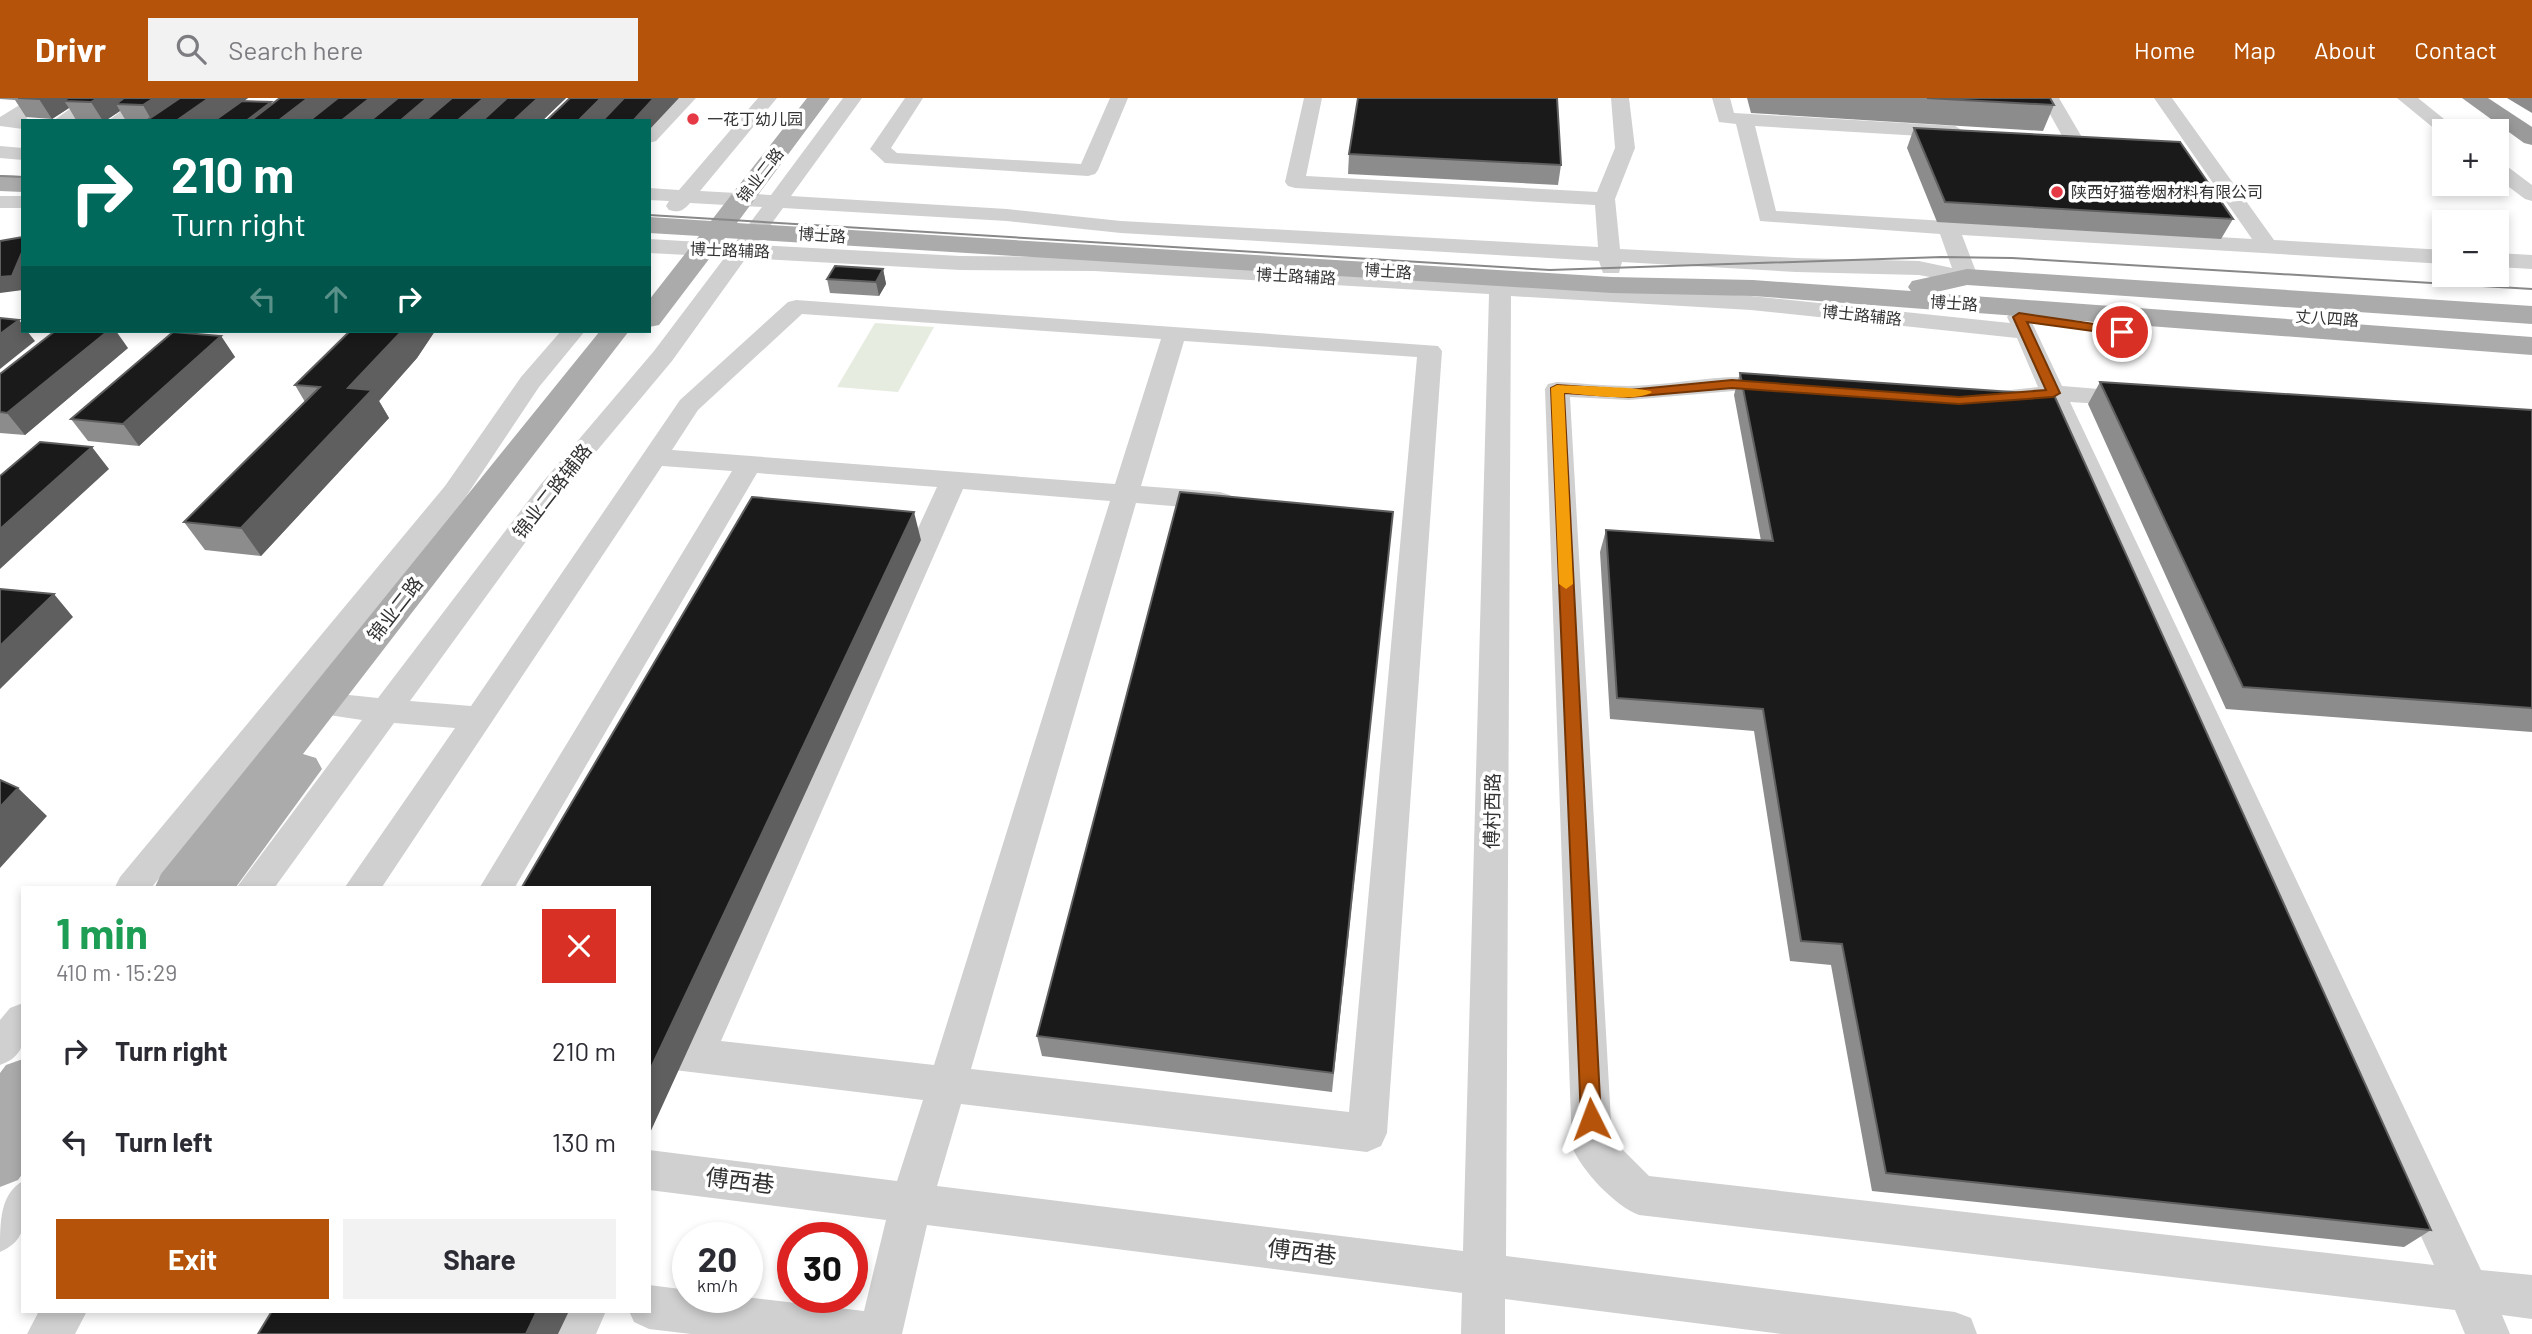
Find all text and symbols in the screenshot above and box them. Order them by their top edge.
search box [148,18,638,81]
text: Drivr [35,29,106,69]
icon: search [172,30,210,68]
text: Search here [228,34,363,65]
text: Home [2134,35,2195,64]
text: Map [2233,35,2276,64]
text: About [2314,35,2376,64]
text: Contact [2414,35,2497,64]
place label: 一花丁幼儿园 [707,109,803,128]
marker: 一花丁幼儿园 [685,111,701,127]
map controls [2432,119,2509,287]
button: + [2432,119,2509,196]
text: 210 m [171,144,294,203]
street label: 锦业二路 [732,144,787,206]
icon: right [56,147,147,238]
place label: 陕西好猫卷烟材料有限公司 [2071,182,2263,201]
marker: 陕西好猫卷烟材料有限公司 [2049,184,2065,200]
text: Turn right [171,204,306,242]
button: − [2432,210,2509,287]
street label: 博士路 [797,223,847,246]
street label: 博士路辅路 [690,239,770,260]
street label: 博士路 [1363,259,1413,282]
street label: 博士路辅路 [1256,264,1336,287]
icon: left [244,280,282,318]
icon: ahead [317,280,355,318]
icon: right [390,280,428,318]
street label: 博士路 [1929,291,1979,314]
street label: 博士路辅路 [1821,301,1903,328]
pin [2092,302,2152,362]
street label: 丈八四路 [2294,306,2360,329]
icon: arrive [2103,313,2141,351]
street label: 锦业二路辅路 [507,439,596,543]
street label: 锦业二路 [362,572,427,646]
street label: 傅村西路 [1479,773,1504,849]
text: 1 min [56,907,148,957]
button: close [542,909,616,983]
text: 410 m · 15:29 [56,958,177,986]
icon: right [56,1032,94,1070]
text: Turn right [115,1035,228,1066]
text: 210 m [552,1035,616,1066]
position arrow [1554,1082,1628,1156]
icon: left [56,1123,94,1161]
text: Turn left [115,1126,213,1157]
text: 130 m [552,1126,616,1157]
street label: 傅西巷 [704,1162,776,1198]
button: Exit [56,1219,329,1299]
button: Share [343,1219,616,1299]
speed limit sign: 30 [777,1222,868,1313]
street label: 傅西巷 [1266,1233,1338,1269]
text: 20 [698,1237,737,1279]
text: km/h [697,1274,738,1296]

